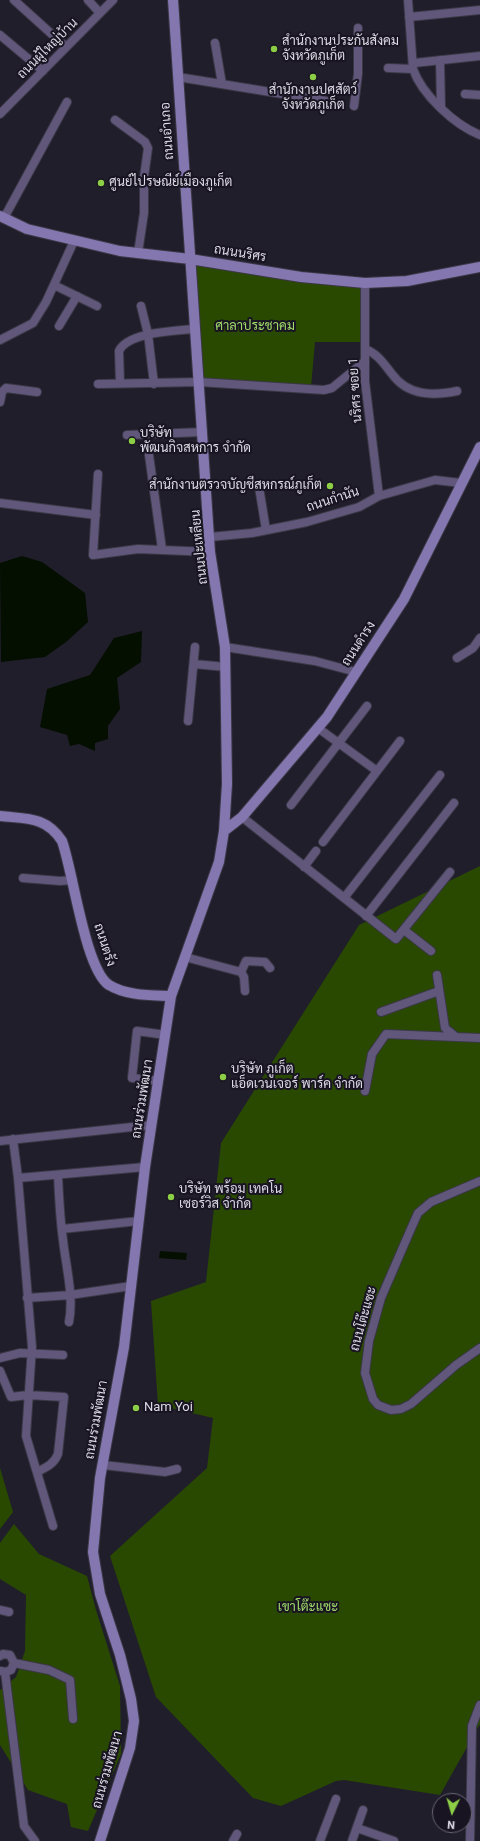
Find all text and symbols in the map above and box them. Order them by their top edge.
street label: ถนนผู้ใหญ่บ้าน [15,16,81,82]
place label: สำนักงานประกันสังคม จังหวัดภูเก็ต [282,34,399,65]
marker: สำนักงานประกันสังคม จังหวัดภูเก็ต [269,44,279,54]
marker: สำนักงานปศุสัตว์ จังหวัดภูเก็ต [308,72,318,82]
place label: สำนักงานปศุสัตว์ จังหวัดภูเก็ต [269,83,357,114]
street label: ถนนอำเภอ [158,102,178,160]
place label: ศูนย์ไปรษณีย์เมืองภูเก็ต [109,175,232,191]
marker: ศูนย์ไปรษณีย์เมืองภูเก็ต [96,178,106,188]
street label: ถนนนริศร [213,242,267,266]
park label: ศาลาประชาคม [215,319,295,335]
street label: นริศร ซอย 1 [346,357,366,423]
place label: บริษัท พัฒนกิจสหการ จำกัด [140,426,251,457]
marker: บริษัท พัฒนกิจสหการ จำกัด [127,436,137,446]
place label: สำนักงานตรวจบัญชีสหกรณ์ภูเก็ต [149,478,322,494]
marker: สำนักงานตรวจบัญชีสหกรณ์ภูเก็ต [325,481,335,491]
street label: ถนนกำนัน [305,484,361,516]
street label: ถนนปะเหลียน [188,509,212,585]
street label: ถนนดำรง [339,619,379,669]
street label: ถนนตรัง [90,922,118,968]
street label: ถนนร่วมพัฒนา [129,1058,157,1140]
place label: บริษัท ภูเก็ต แอ็ดเวนเจอร์ พาร์ค จำกัด [231,1062,363,1093]
marker: บริษัท ภูเก็ต แอ็ดเวนเจอร์ พาร์ค จำกัด [218,1072,228,1082]
place label: บริษัท พร้อม เทคโน เซอร์วิส จำกัด [179,1182,282,1213]
marker: บริษัท พร้อม เทคโน เซอร์วิส จำกัด [166,1192,176,1202]
street label: ถนนโต๊ะแซะ [347,1285,381,1353]
street label: ถนนร่วมพัฒนา [82,1379,112,1461]
place label: Nam Yoi [144,1400,193,1416]
marker: Nam Yoi [131,1403,141,1413]
park label: เขาโต๊ะแซะ [278,1600,338,1616]
street label: ถนนร่วมพัฒนา [90,1729,126,1811]
north arrow [432,1793,472,1833]
text: N [447,1818,455,1831]

